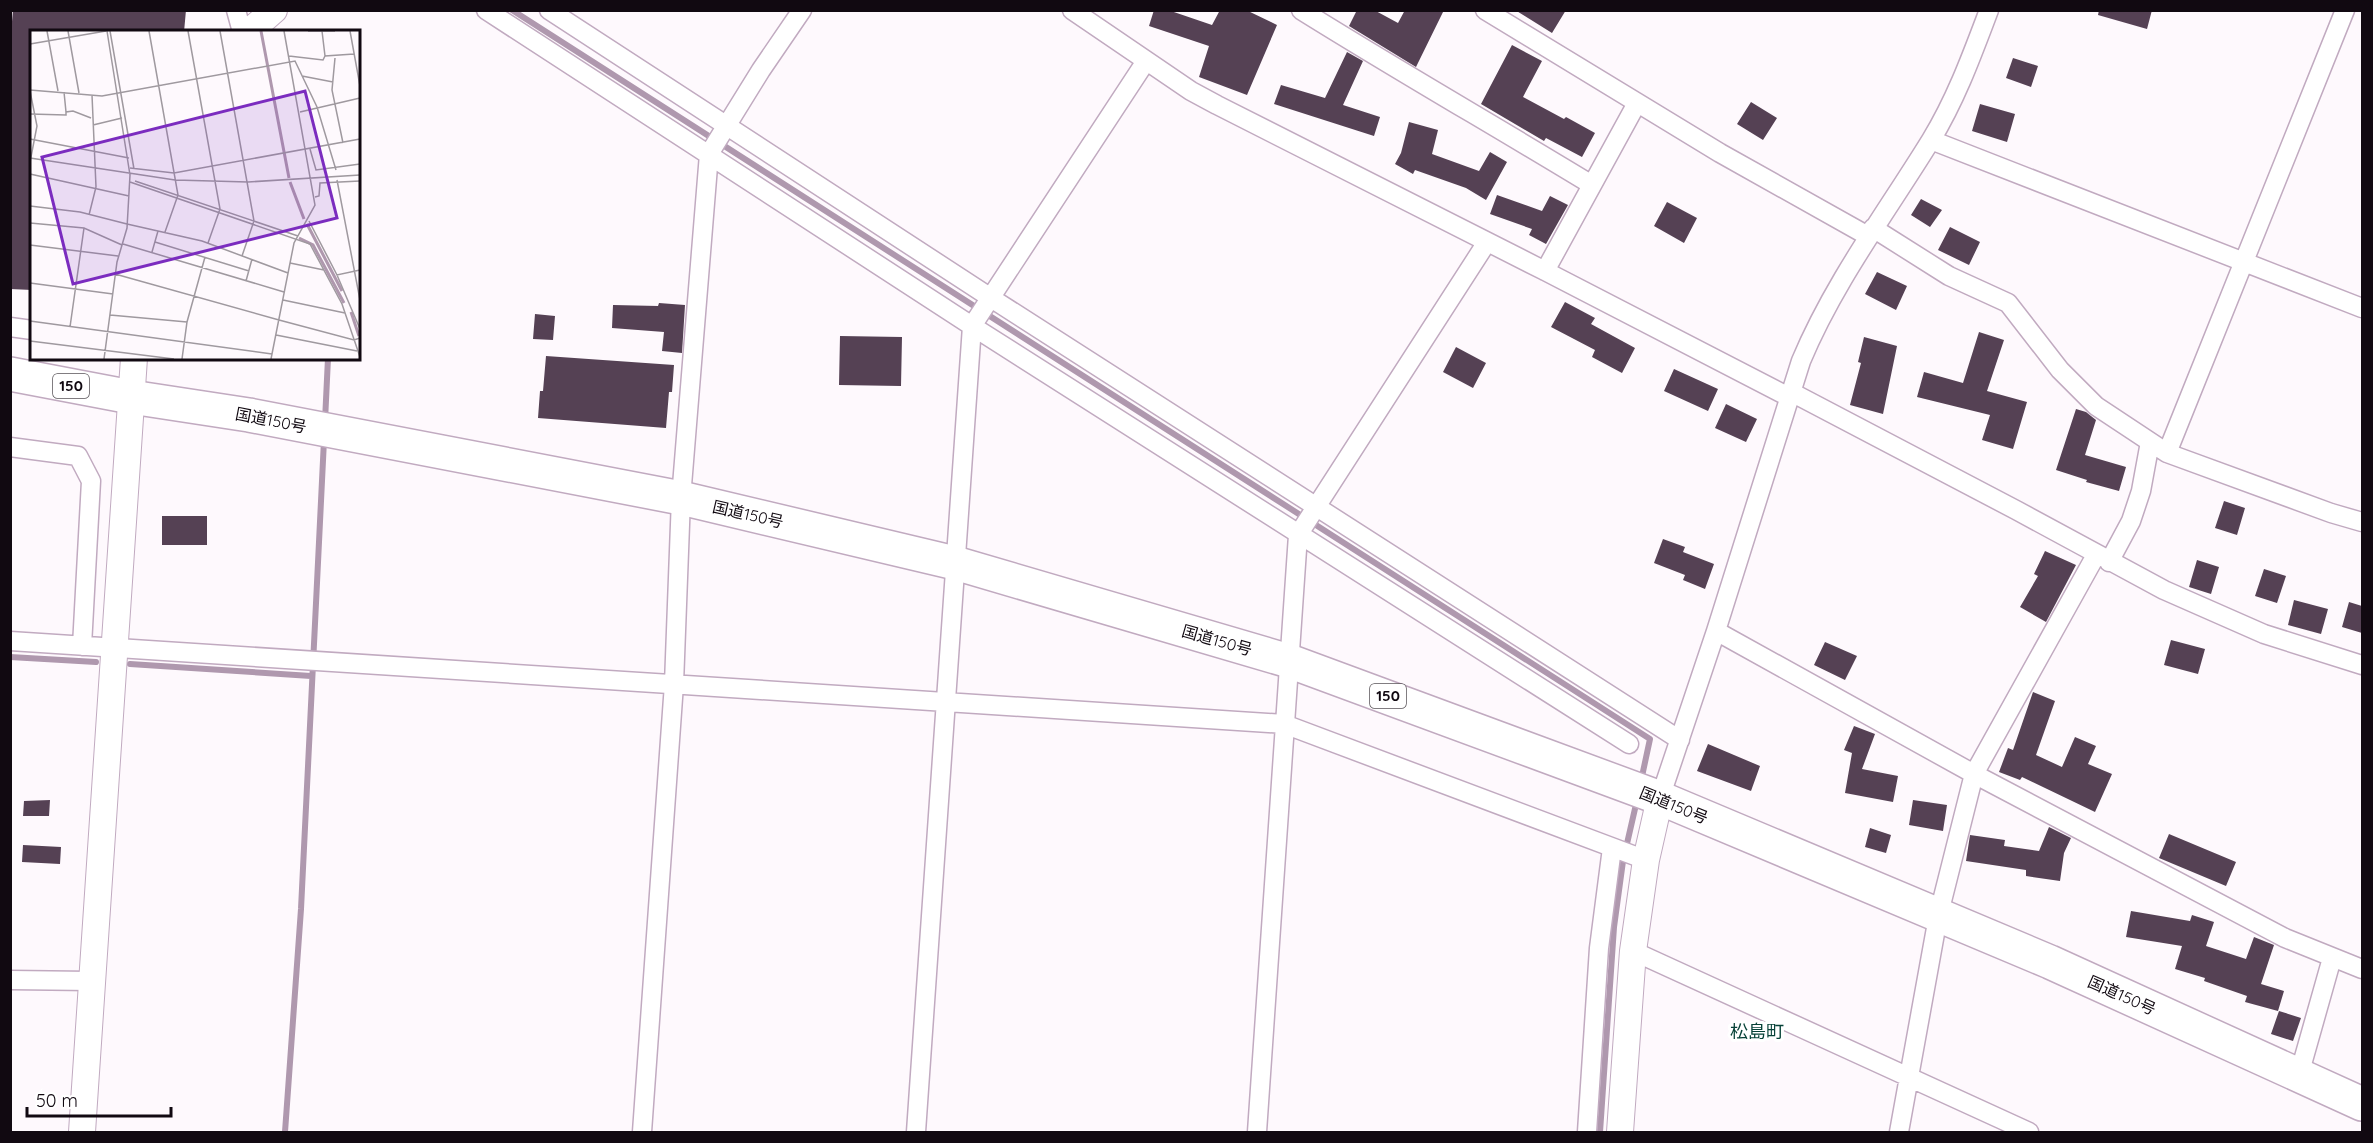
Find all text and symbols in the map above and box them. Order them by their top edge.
inset map [30,30,360,360]
road number: 150 [53,374,89,398]
street label: 国道150号 [234,403,308,437]
street label: 国道150号 [711,496,785,532]
street label: 国道150号 [1180,620,1254,660]
road number: 150 [1370,684,1406,708]
street label: 国道150号 [1637,782,1711,828]
street label: 国道150号 [2085,971,2159,1019]
district label: 松島町 [1730,1020,1784,1043]
scale bar [27,1080,171,1118]
text: 50 m [36,1089,78,1112]

